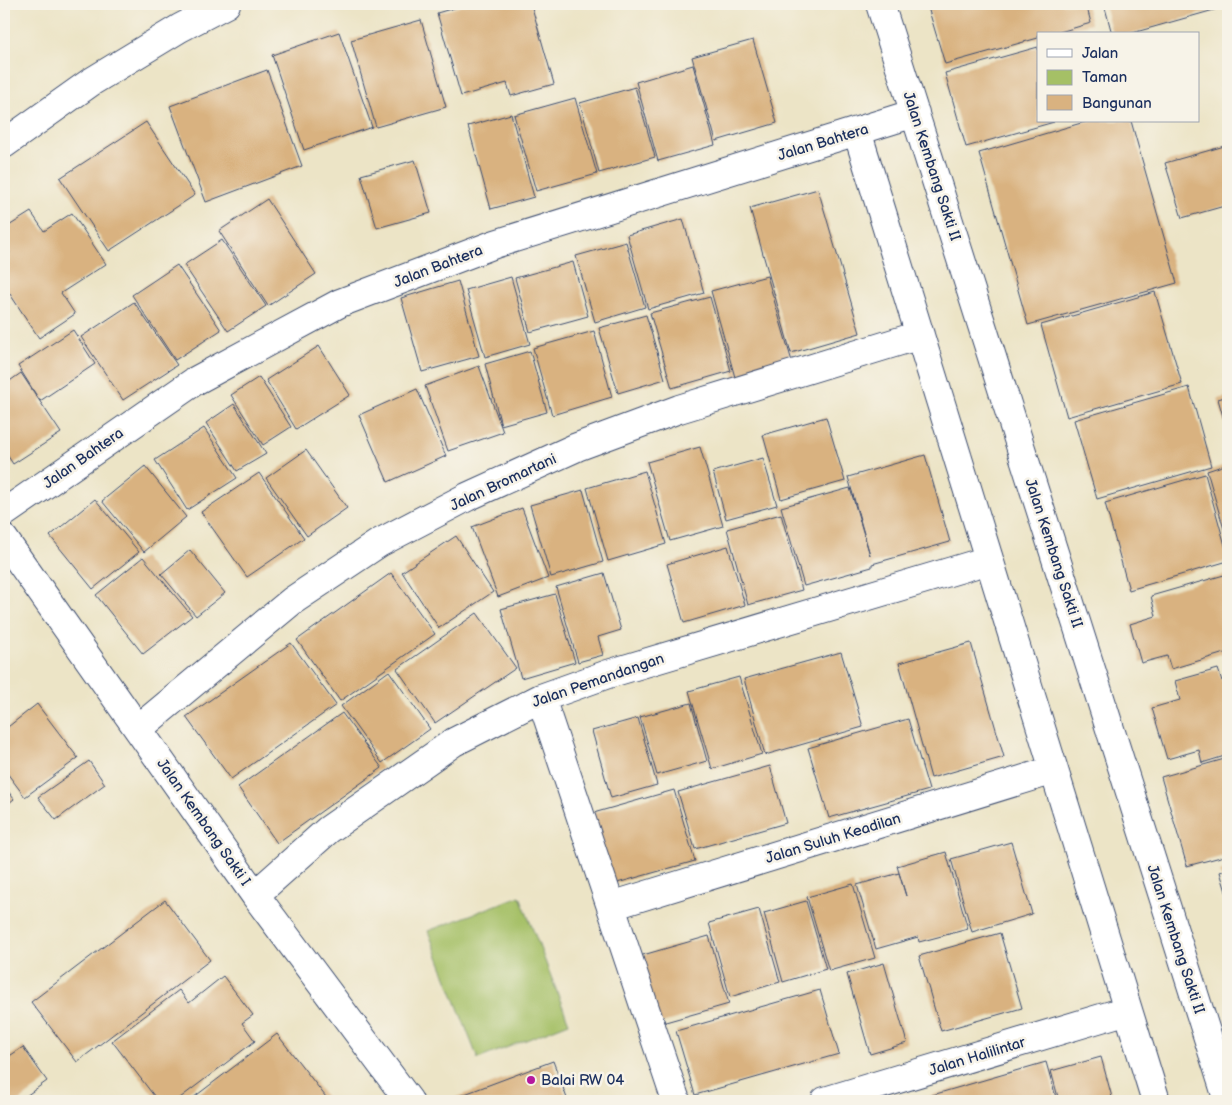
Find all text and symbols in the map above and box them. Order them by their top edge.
legend [1037,32,1200,122]
text: Jalan [1082,44,1118,63]
text: Taman [1082,68,1127,87]
street label: Jalan Kembang Sakti II [898,89,965,244]
text: Bangunan [1082,94,1152,113]
street label: Jalan Bahtera [775,120,871,165]
street label: Jalan Bahtera [391,241,485,292]
street label: Jalan Bahtera [39,424,127,493]
street label: Jalan Bromartani [447,449,559,515]
street label: Jalan Kembang Sakti II [1020,476,1087,631]
street label: Jalan Pemandangan [530,649,667,712]
street label: Jalan Kembang Sakti I [152,755,255,890]
street label: Jalan Suluh Keadilan [763,809,903,868]
street label: Jalan Kembang Sakti II [1142,862,1209,1017]
street label: Jalan Halilintar [927,1033,1028,1080]
place label: Balai RW 04 [541,1071,624,1090]
marker: Balai RW 04 [525,1074,537,1086]

